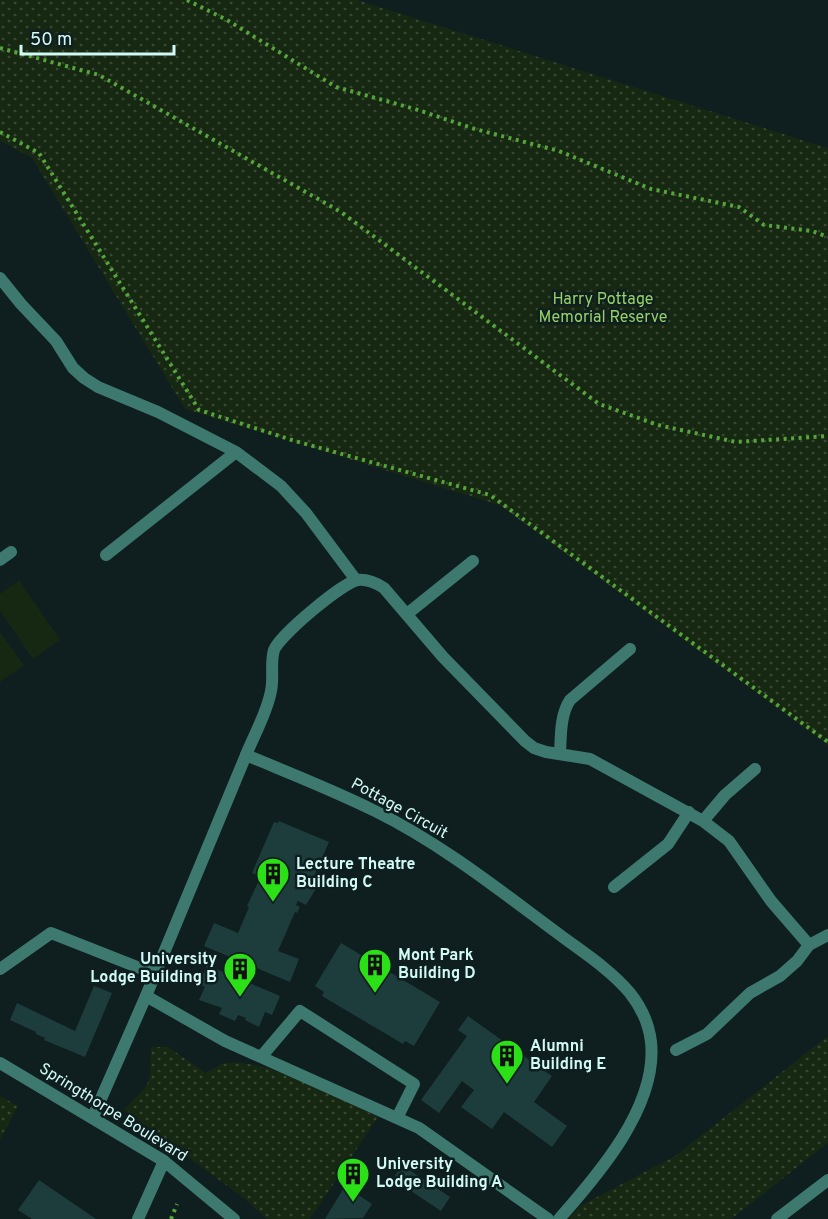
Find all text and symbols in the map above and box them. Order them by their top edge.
scale bar [21,18,174,56]
text: 50 m [30,29,72,52]
park label: Harry Pottage Memorial Reserve [539,290,667,328]
street label: Pottage Circuit [347,774,451,844]
place label: Lecture Theatre Building C [296,855,416,893]
building icon: Lecture Theatre Building C [255,856,291,903]
place label: Mont Park Building D [398,946,476,984]
building icon: Mont Park Building D [357,947,393,994]
place label: University Lodge Building B [90,950,217,988]
building icon: University Lodge Building B [222,951,258,998]
place label: Alumni Building E [530,1037,606,1075]
building icon: Alumni Building E [489,1038,525,1085]
street label: Springthorpe Boulevard [35,1059,191,1167]
place label: University Lodge Building A [376,1155,503,1193]
building icon: University Lodge Building A [335,1156,371,1203]

